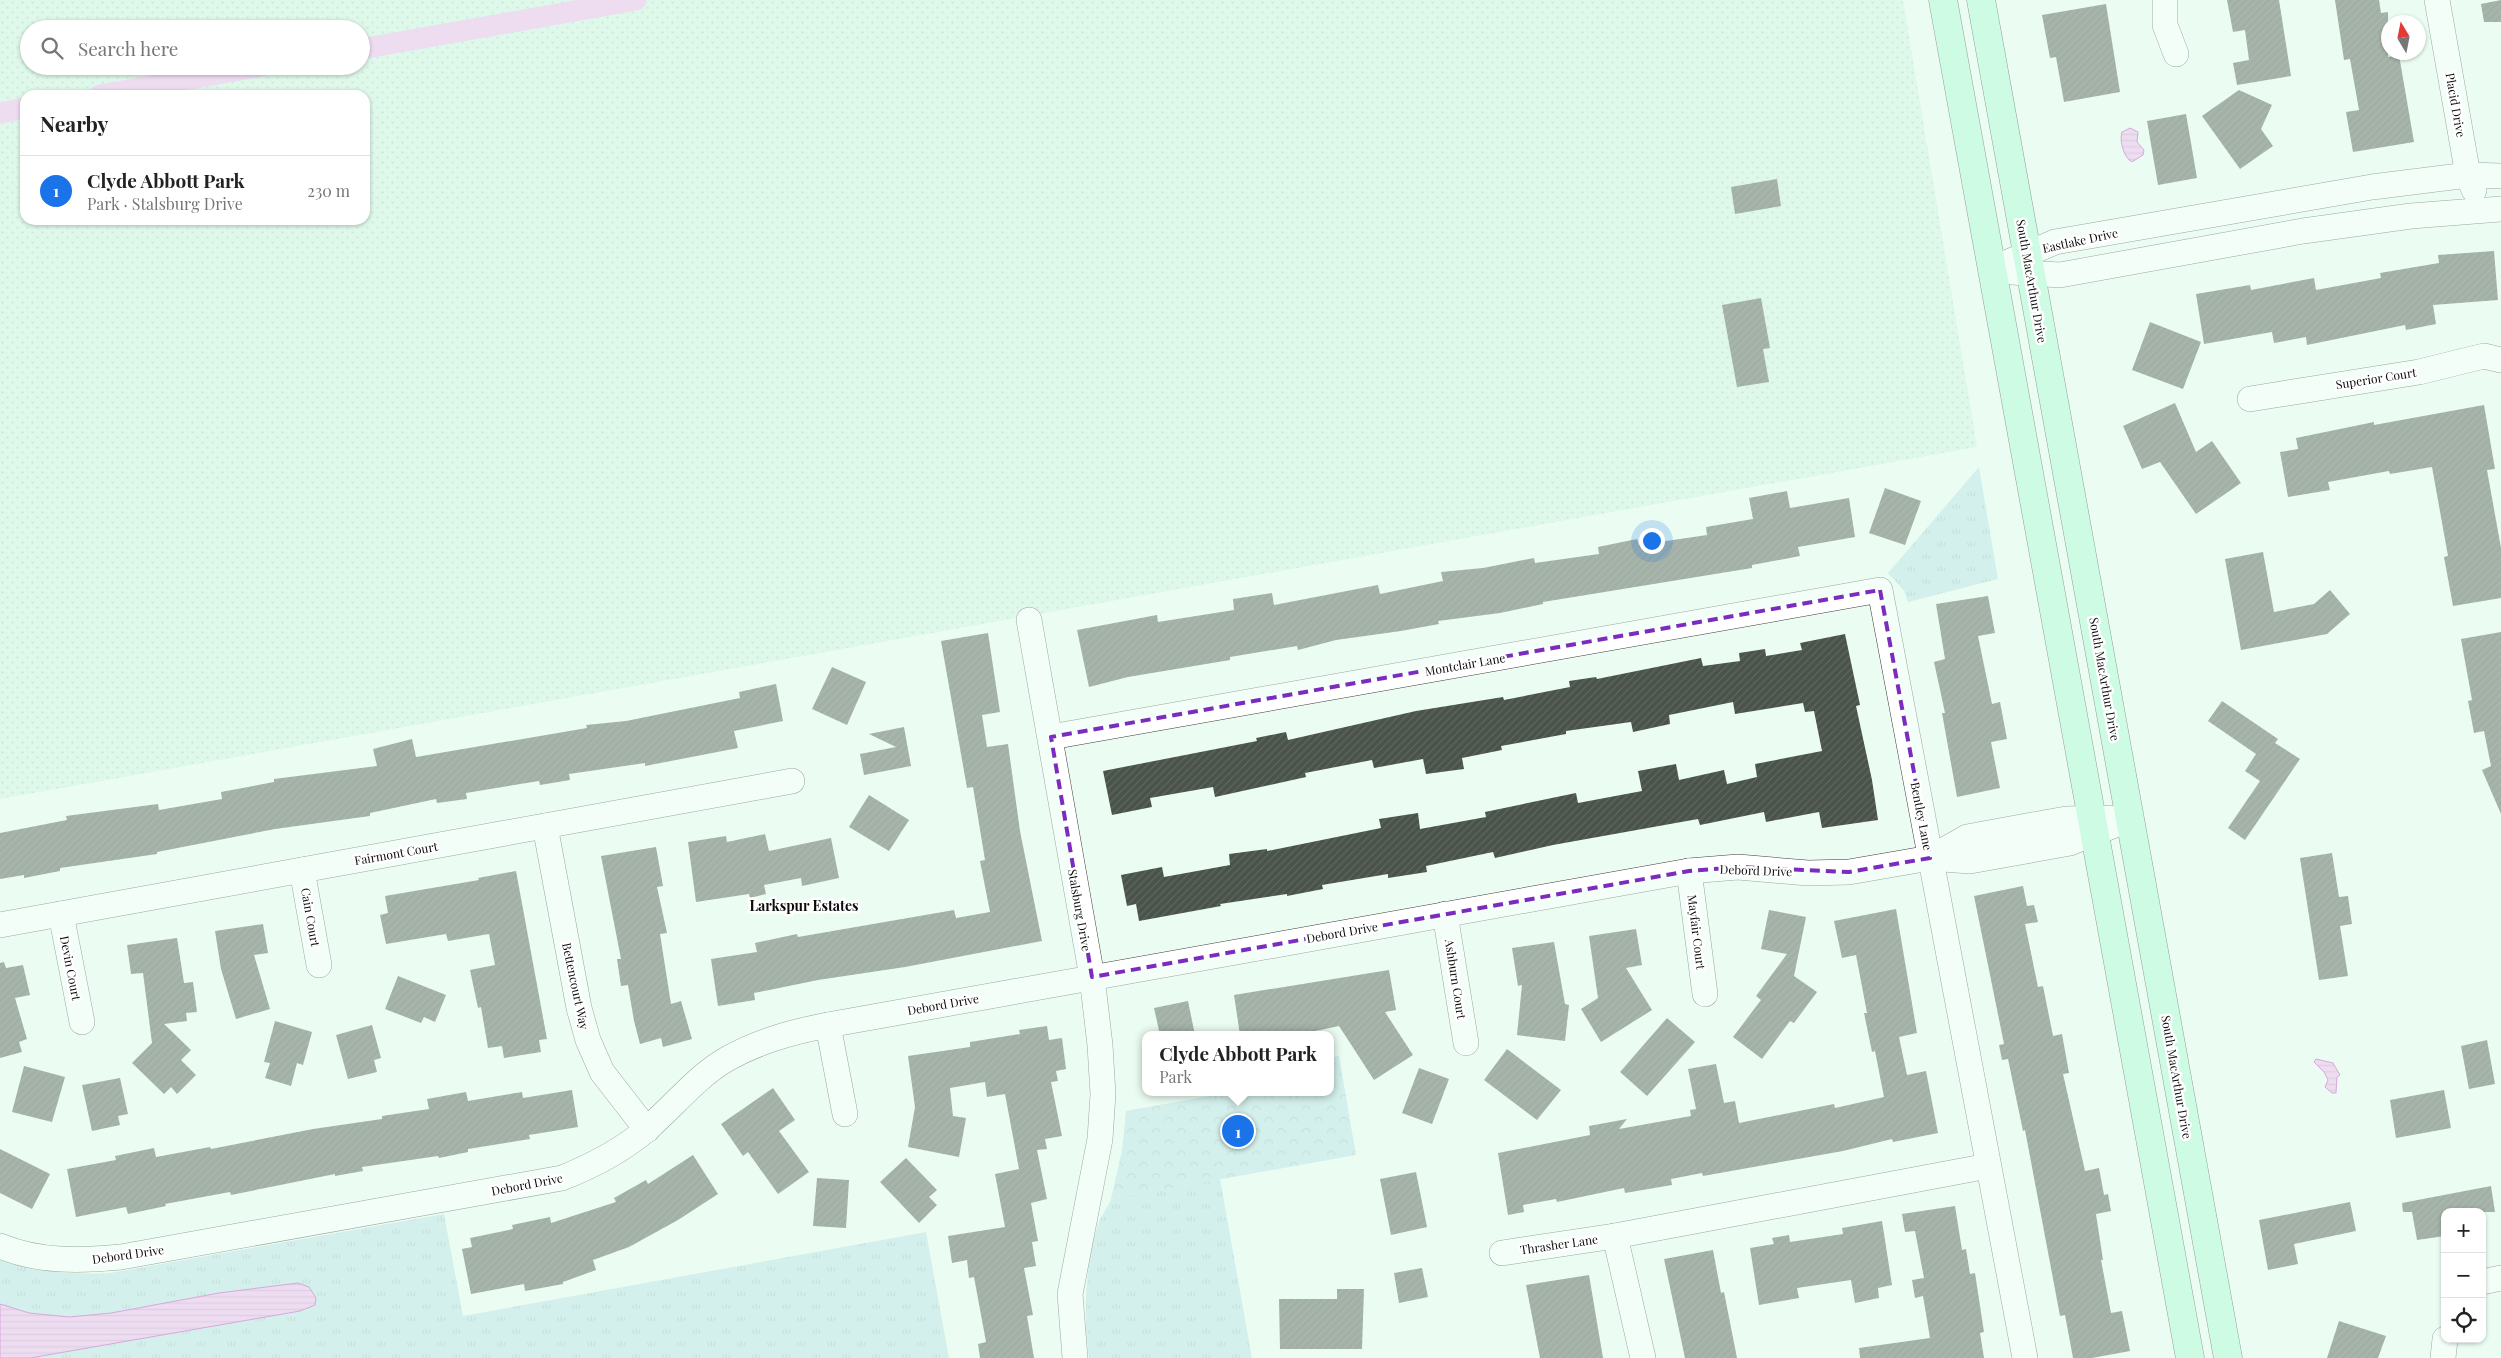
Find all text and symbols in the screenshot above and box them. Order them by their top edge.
north arrow [2381,15,2426,60]
search box [20,20,370,75]
icon: search [38,34,66,62]
text: Search here [78,35,178,61]
street label: Placid Drive [2442,72,2470,138]
text: Nearby [40,109,109,137]
text: Clyde Abbott Park [87,167,245,193]
text: 1 [53,180,59,201]
text: 230 m [307,180,350,201]
text: Park · Stalsburg Drive [87,193,243,214]
street label: South MacArthur Drive [2013,218,2051,344]
street label: Eastlake Drive [2041,224,2119,256]
street label: Superior Court [2335,364,2418,392]
your location [1639,528,1665,554]
street label: South MacArthur Drive [2086,616,2124,742]
street label: Montclair Lane [1424,649,1506,679]
street label: Bentley Lane [1908,781,1936,851]
street label: Fairmont Court [353,838,440,868]
street label: Debord Drive [1719,861,1793,879]
street label: Stalsburg Drive [1065,868,1095,952]
street label: Cain Court [298,886,324,948]
street label: Mayfair Court [1684,894,1710,971]
district label: Larkspur Estates [750,896,858,915]
street label: Debord Drive [1305,918,1379,946]
street label: Devin Court [57,934,85,1002]
street label: Ashburn Court [1442,937,1470,1021]
street label: Bettencourt Way [559,941,593,1031]
street label: Debord Drive [906,990,980,1018]
street label: South MacArthur Drive [2158,1014,2196,1140]
popup [1142,1031,1334,1096]
text: Clyde Abbott Park [1159,1040,1317,1066]
text: Park [1159,1066,1192,1087]
pin: 1 [1222,1112,1254,1150]
street label: Debord Drive [490,1169,564,1199]
map controls [2441,1208,2486,1343]
button: + [2441,1208,2486,1253]
street label: Thrasher Lane [1519,1231,1599,1257]
street label: Debord Drive [91,1241,165,1267]
button: − [2441,1253,2486,1298]
button: locate [2441,1298,2486,1343]

